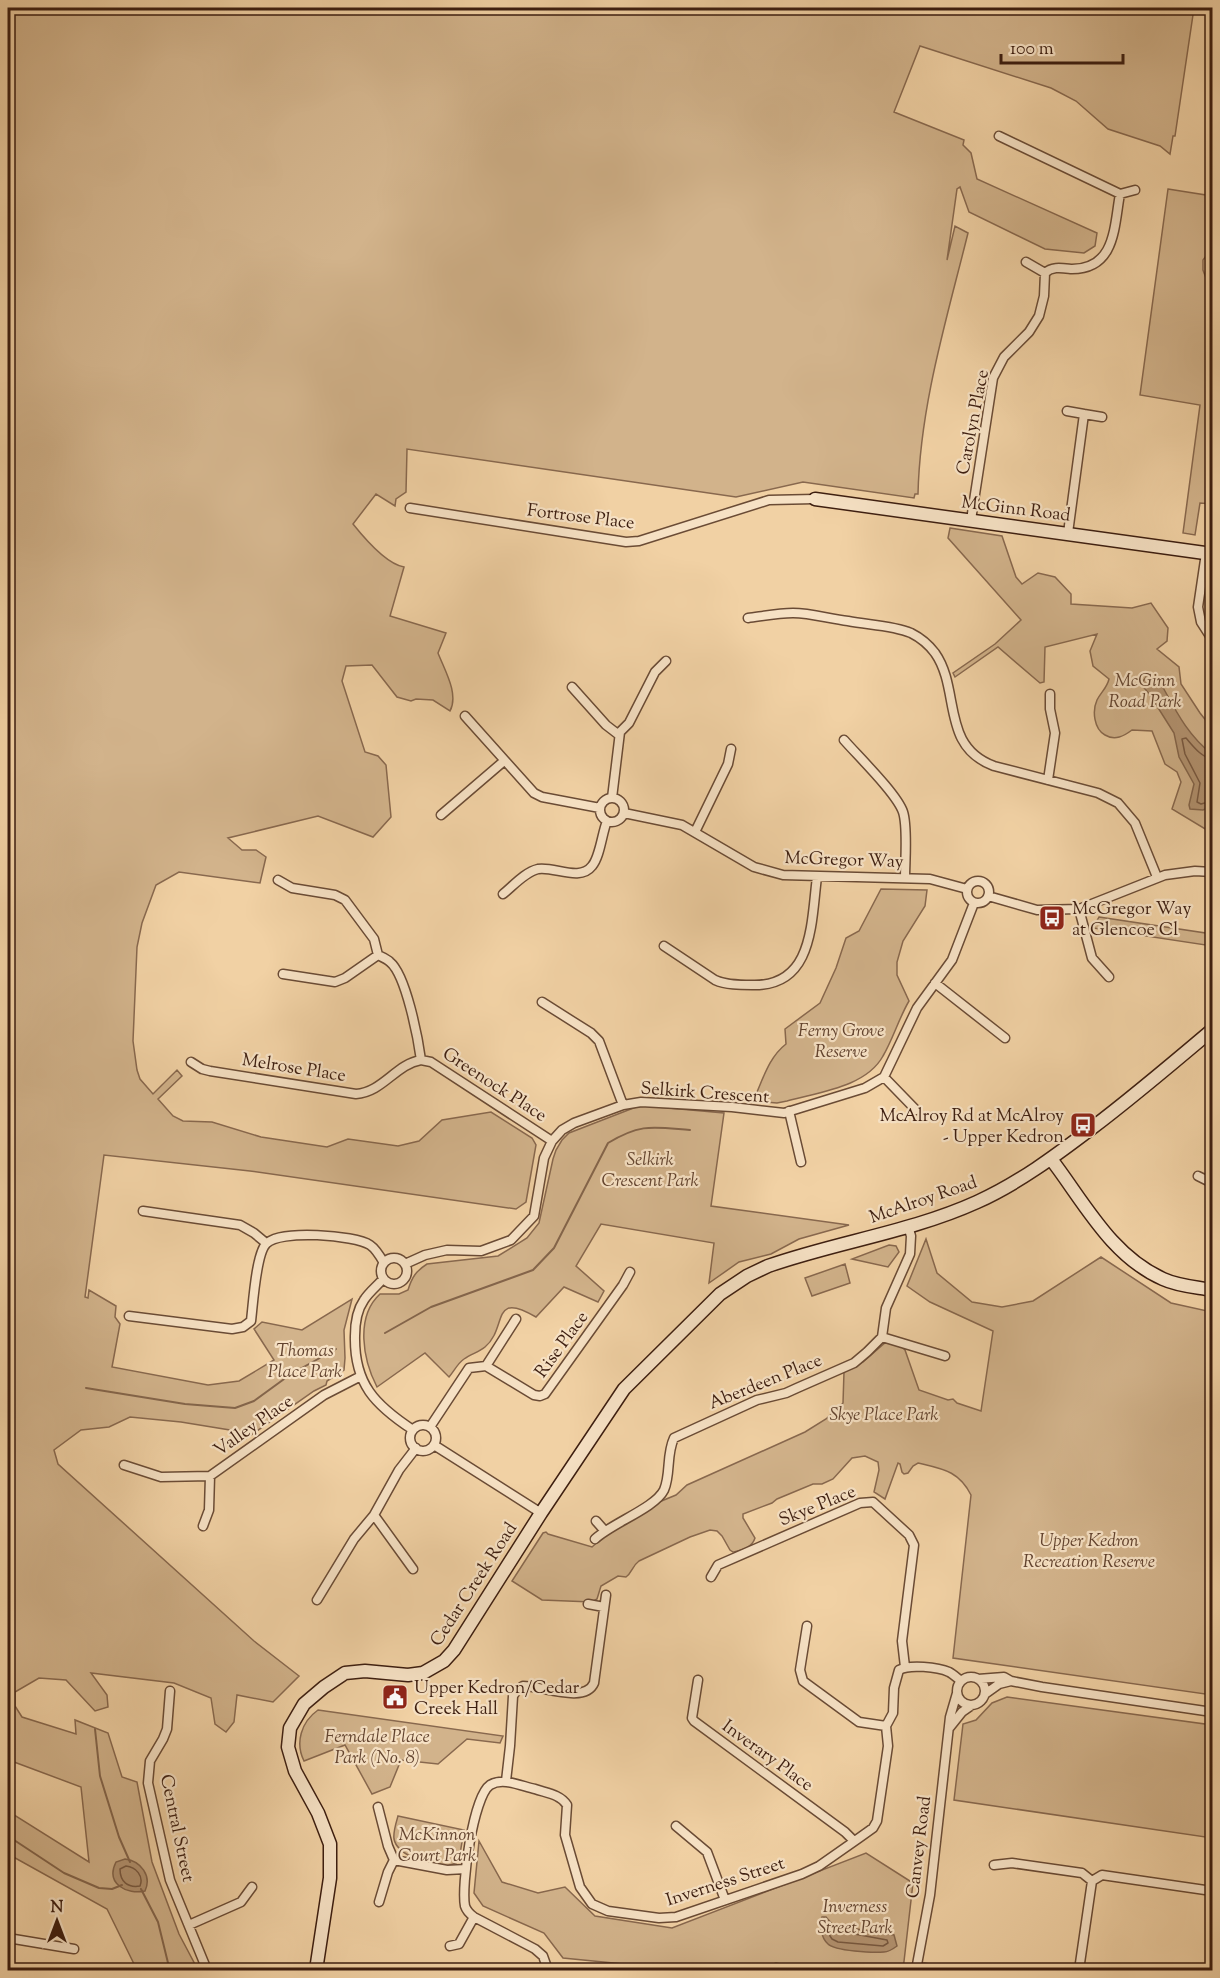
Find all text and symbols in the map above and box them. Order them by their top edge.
scale bar [1001,27,1122,65]
text: 100 m [1010,37,1054,63]
street label: Carolyn Place [951,367,997,477]
street label: McGinn Road [960,490,1072,530]
street label: Fortrose Place [526,498,636,537]
park label: McGinn Road Park [1108,669,1182,716]
street label: McGregor Way [784,846,904,876]
place label: McGregor Way at Glencoe Cl [1072,897,1191,944]
bus stop icon: McGregor Way at Glencoe Cl [1037,903,1067,933]
park label: Ferny Grove Reserve [798,1019,884,1066]
street label: Greenock Place [437,1042,551,1129]
street label: Melrose Place [240,1048,348,1090]
street label: Selkirk Crescent [640,1077,770,1111]
place label: McAlroy Rd at McAlroy - Upper Kedron [880,1104,1064,1151]
bus stop icon: McAlroy Rd at McAlroy - Upper Kedron [1068,1110,1098,1140]
park label: Selkirk Crescent Park [601,1148,699,1195]
street label: McAlroy Road [866,1170,981,1231]
street label: Rise Place [529,1306,596,1384]
park label: Thomas Place Park [268,1339,342,1386]
street label: Aberdeen Place [705,1348,826,1417]
street label: Valley Place [209,1390,299,1464]
park label: Skye Place Park [830,1403,938,1429]
street label: Skye Place [775,1480,860,1534]
street label: Cedar Creek Road [425,1518,525,1652]
park label: Upper Kedron Recreation Reserve [1023,1529,1155,1576]
place label: Upper Kedron/Cedar Creek Hall [414,1676,580,1723]
public building icon: Upper Kedron/Cedar Creek Hall [380,1682,410,1712]
street label: Inverary Place [716,1715,818,1799]
park label: Ferndale Place Park (No. 8) [324,1725,430,1772]
street label: Central Street [152,1772,200,1885]
street label: Canvey Road [901,1795,939,1900]
park label: McKinnon Court Park [398,1823,476,1870]
street label: Inverness Street [663,1851,788,1914]
north arrow [27,1891,87,1951]
park label: Inverness Street Park [817,1895,893,1942]
text: N [51,1897,64,1920]

